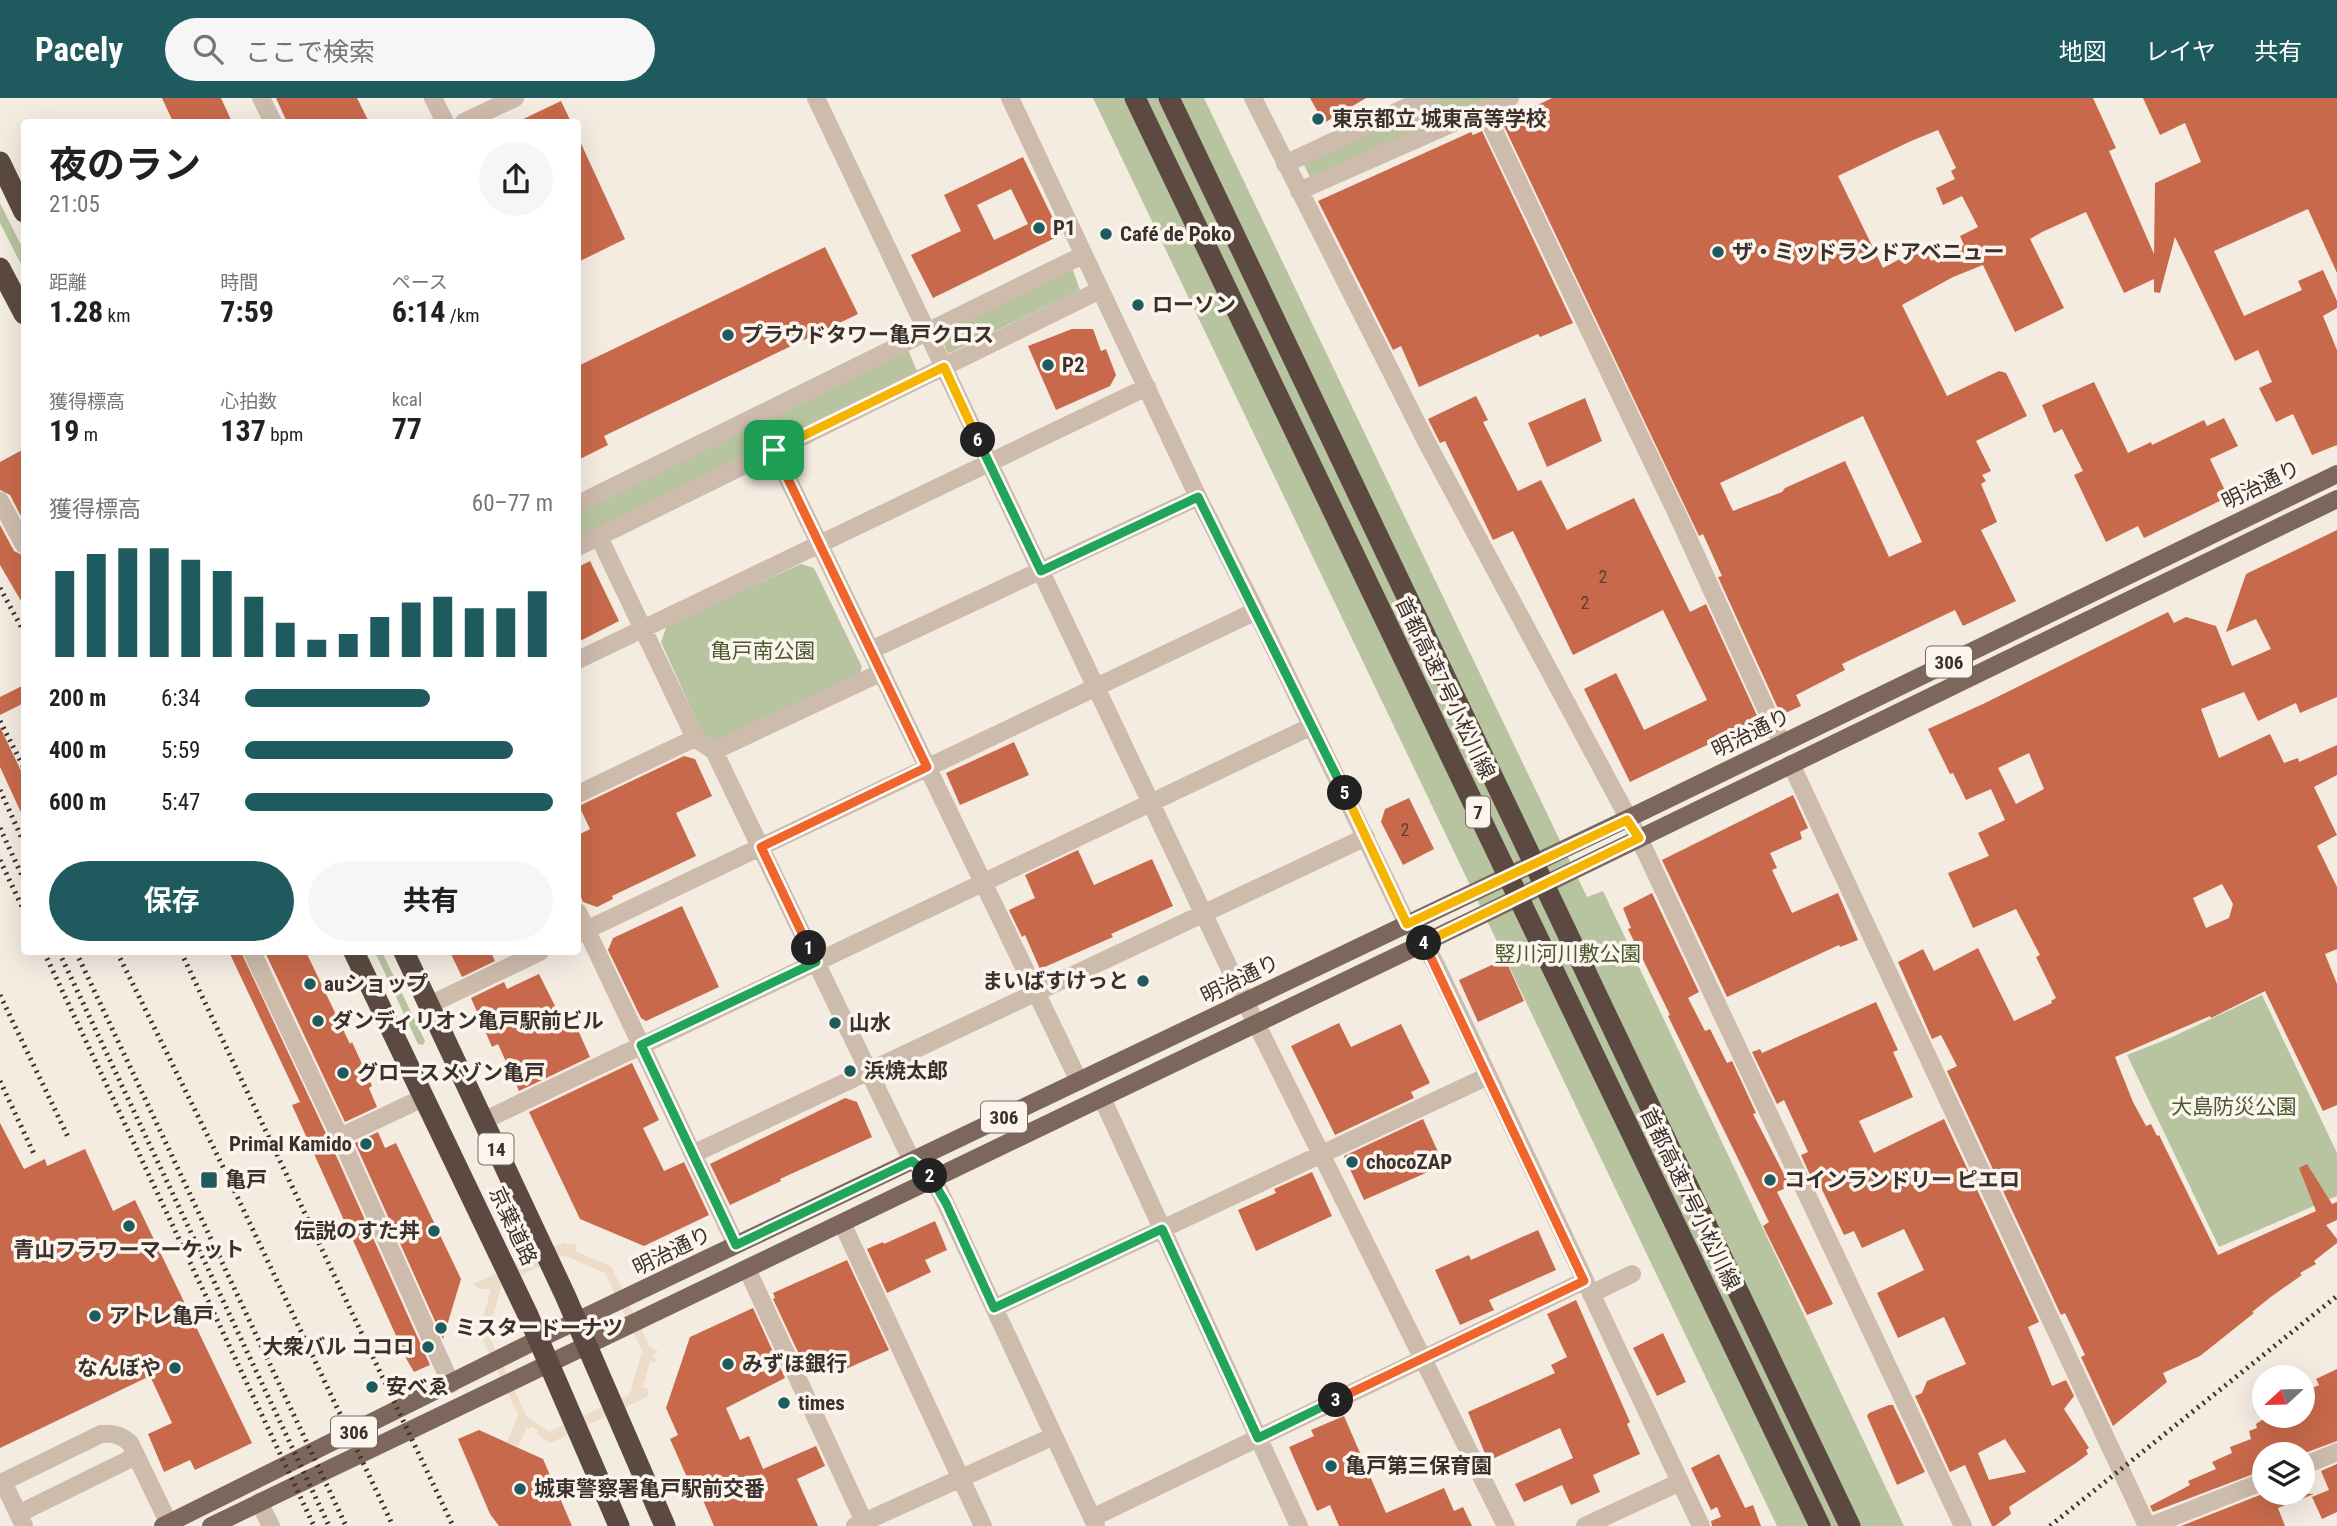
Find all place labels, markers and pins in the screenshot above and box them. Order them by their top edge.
place label: 東京都立 城東高等学校 [1332,107,1547,131]
marker: 東京都立 城東高等学校 [1310,111,1326,127]
place label: P1 [1053,216,1076,240]
marker: P1 [1031,220,1047,236]
place label: Café de Poko [1120,222,1231,246]
marker: Café de Poko [1098,226,1114,242]
place label: ザ・ミッドランドアベニュー [1732,240,2005,264]
marker: ザ・ミッドランドアベニュー [1710,244,1726,260]
place label: ローソン [1152,293,1236,317]
marker: ローソン [1130,297,1146,313]
place label: プラウドタワー亀戸クロス [742,323,994,347]
marker: プラウドタワー亀戸クロス [720,327,736,343]
place label: P2 [1062,353,1085,377]
marker: P2 [1040,357,1056,373]
pin [744,420,804,480]
pin: 6 [960,422,996,458]
pin: 5 [1328,776,1362,810]
pin: 4 [1406,926,1442,960]
pin: 1 [792,930,826,966]
place label: まいばすけっと [982,969,1129,993]
place label: auショップ [324,972,428,996]
marker: まいばすけっと [1135,973,1151,989]
marker: auショップ [302,976,318,992]
place label: ダンディリオン亀戸駅前ビル [332,1009,604,1033]
place label: 山水 [849,1011,891,1035]
marker: ダンディリオン亀戸駅前ビル [310,1013,326,1029]
marker: 山水 [827,1015,843,1031]
place label: 浜焼太郎 [864,1059,948,1083]
place label: グロースメゾン亀戸 [357,1061,545,1085]
marker: 浜焼太郎 [842,1063,858,1079]
marker: グロースメゾン亀戸 [335,1065,351,1081]
place label: Primal Kamido [229,1132,352,1156]
marker: Primal Kamido [358,1136,374,1152]
place label: chocoZAP [1366,1150,1452,1174]
marker: chocoZAP [1344,1154,1360,1170]
pin: 2 [912,1158,948,1194]
place label: 亀戸 [225,1168,267,1192]
place label: コインランドリー ピエロ [1784,1168,2020,1192]
marker: 亀戸 [199,1170,219,1190]
marker: コインランドリー ピエロ [1762,1172,1778,1188]
marker: 青山フラワーマーケット [121,1218,137,1234]
place label: 伝説のすた丼 [294,1219,420,1243]
marker: 伝説のすた丼 [426,1223,442,1239]
place label: 青山フラワーマーケット [14,1238,245,1262]
place label: アトレ亀戸 [109,1304,214,1328]
marker: アトレ亀戸 [87,1308,103,1324]
place label: ミスタードーナツ [455,1316,623,1340]
marker: ミスタードーナツ [433,1320,449,1336]
place label: 大衆バル ココロ [262,1335,414,1359]
marker: 大衆バル ココロ [420,1339,436,1355]
place label: みずほ銀行 [742,1352,847,1376]
place label: なんぼや [77,1356,161,1380]
marker: みずほ銀行 [720,1356,736,1372]
marker: なんぼや [167,1360,183,1376]
place label: 安べゑ [386,1375,449,1399]
marker: 安べゑ [364,1379,380,1395]
pin: 3 [1318,1382,1354,1418]
place label: times [798,1391,845,1415]
marker: times [776,1395,792,1411]
place label: 亀戸第三保育園 [1345,1454,1492,1478]
marker: 亀戸第三保育園 [1323,1458,1339,1474]
place label: 城東警察署亀戸駅前交番 [534,1477,765,1501]
marker: 城東警察署亀戸駅前交番 [512,1481,528,1497]

